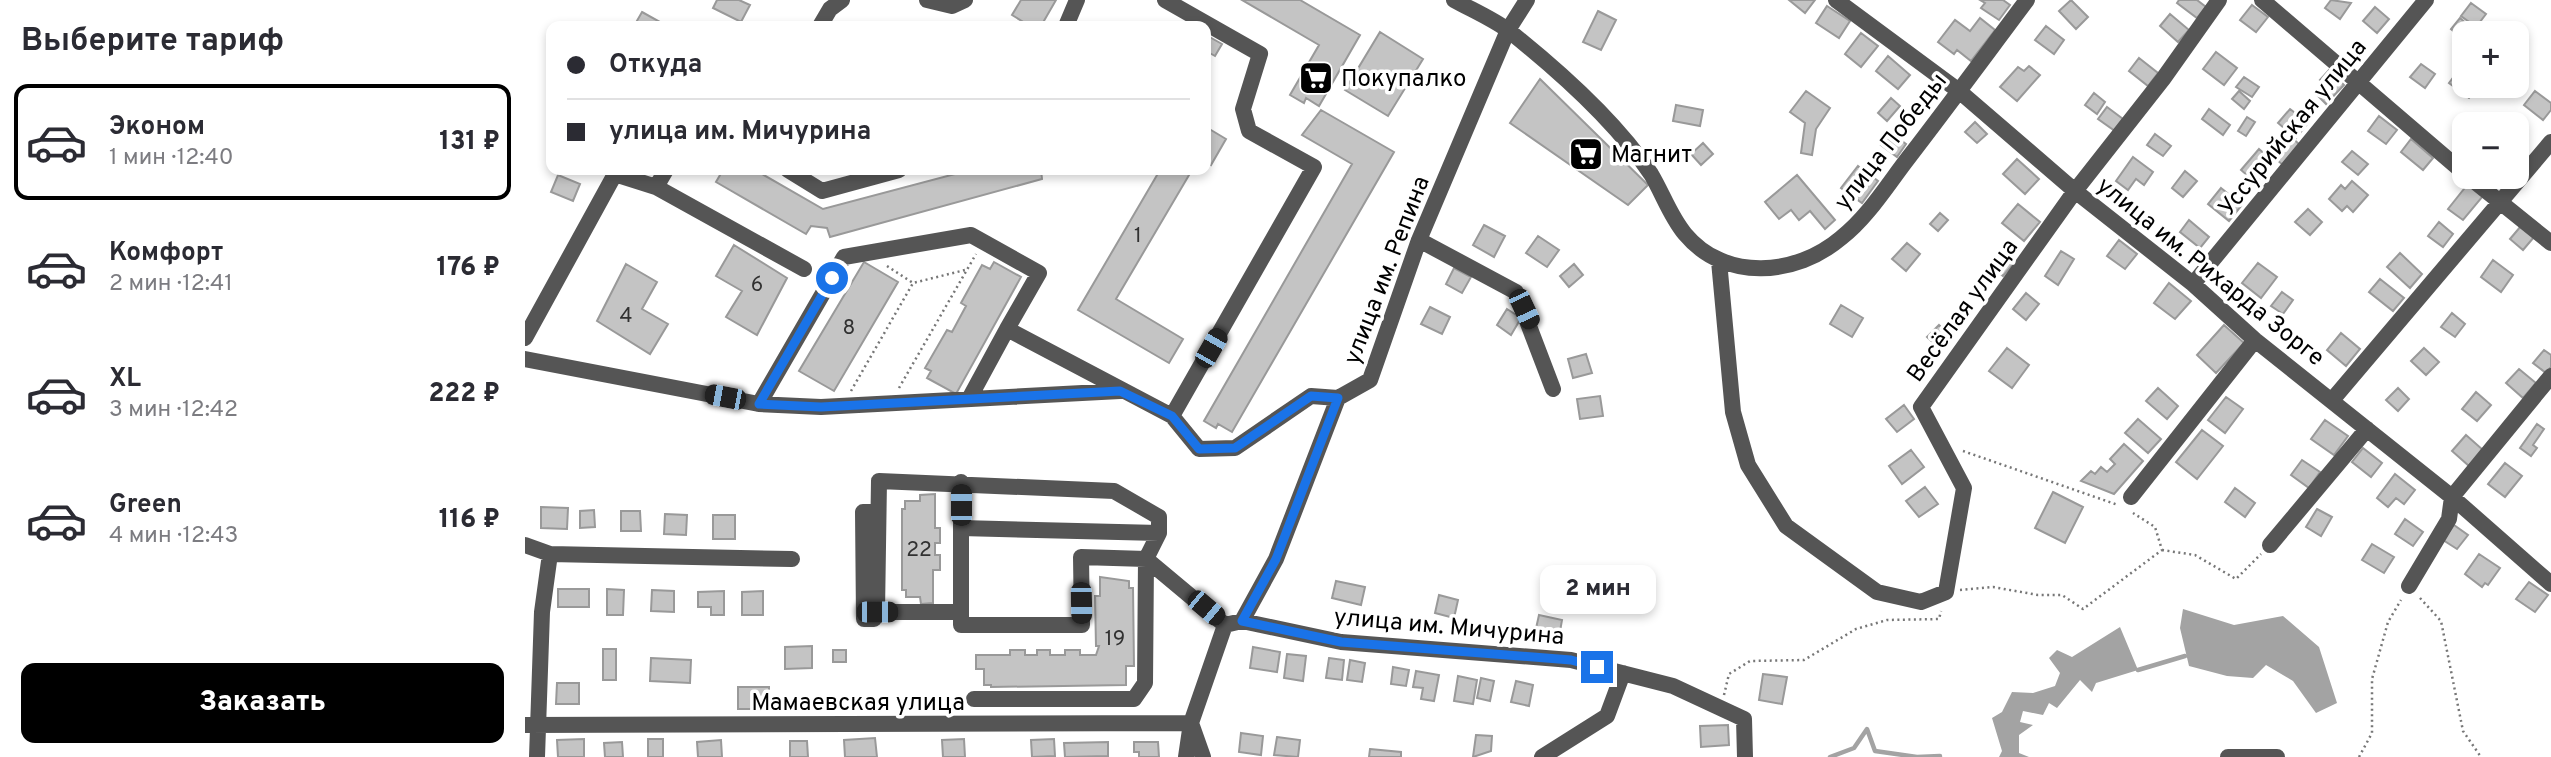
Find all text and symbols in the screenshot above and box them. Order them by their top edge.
map controls [2452,21,2529,189]
button: + [2452,21,2529,98]
text: Выберите тариф [21,22,284,62]
street label: Уссурийская улица [2213,34,2374,223]
text: Откуда [609,49,702,82]
supermarket icon: Покупалко [1297,59,1335,97]
place label: Покупалко [1341,65,1467,95]
street label: улица Победы [1829,68,1955,217]
icon: car [25,111,88,174]
text: Эконом [109,111,205,144]
button: − [2452,112,2529,189]
text: улица им. Мичурина [609,116,871,149]
text: 131 ₽ [439,126,500,159]
supermarket icon: Магнит [1567,135,1605,173]
place label: Магнит [1611,141,1692,171]
text: 1 мин · 12:40 [109,144,234,173]
street label: улица им. Рихарда Зорге [2090,171,2330,374]
street label: улица им. Репина [1338,172,1438,369]
house number: 1 [1134,223,1142,250]
street label: Весёлая улица [1902,234,2026,389]
icon: car [25,237,88,300]
text: Комфорт [109,237,223,270]
text: 176 ₽ [437,252,500,285]
route start [816,262,848,294]
text: 2 мин · 12:41 [109,270,233,299]
house number: 6 [751,272,763,299]
car [1506,286,1543,332]
house number: 4 [619,303,633,330]
house number: 8 [843,315,855,342]
car [1192,325,1231,371]
icon: car [25,363,88,426]
text: XL [109,363,141,396]
text: 222 ₽ [428,378,500,411]
car [703,383,748,411]
text: 3 мин · 12:42 [109,396,238,425]
car [951,484,972,526]
icon: car [25,489,88,552]
text: Green [109,489,182,522]
text: 116 ₽ [439,504,500,537]
text: 4 мин · 12:43 [109,522,238,551]
house number: 22 [906,537,932,564]
callout: 2 мин [1539,566,1655,614]
text: 2 мин [1565,575,1631,604]
car [1071,582,1092,624]
car [1184,586,1229,630]
car [857,602,899,623]
street label: улица им. Мичурина [1332,603,1565,653]
house number: 19 [1105,626,1125,653]
route end [1581,651,1613,683]
button: Заказать [21,663,504,743]
street label: Мамаевская улица [751,689,965,719]

